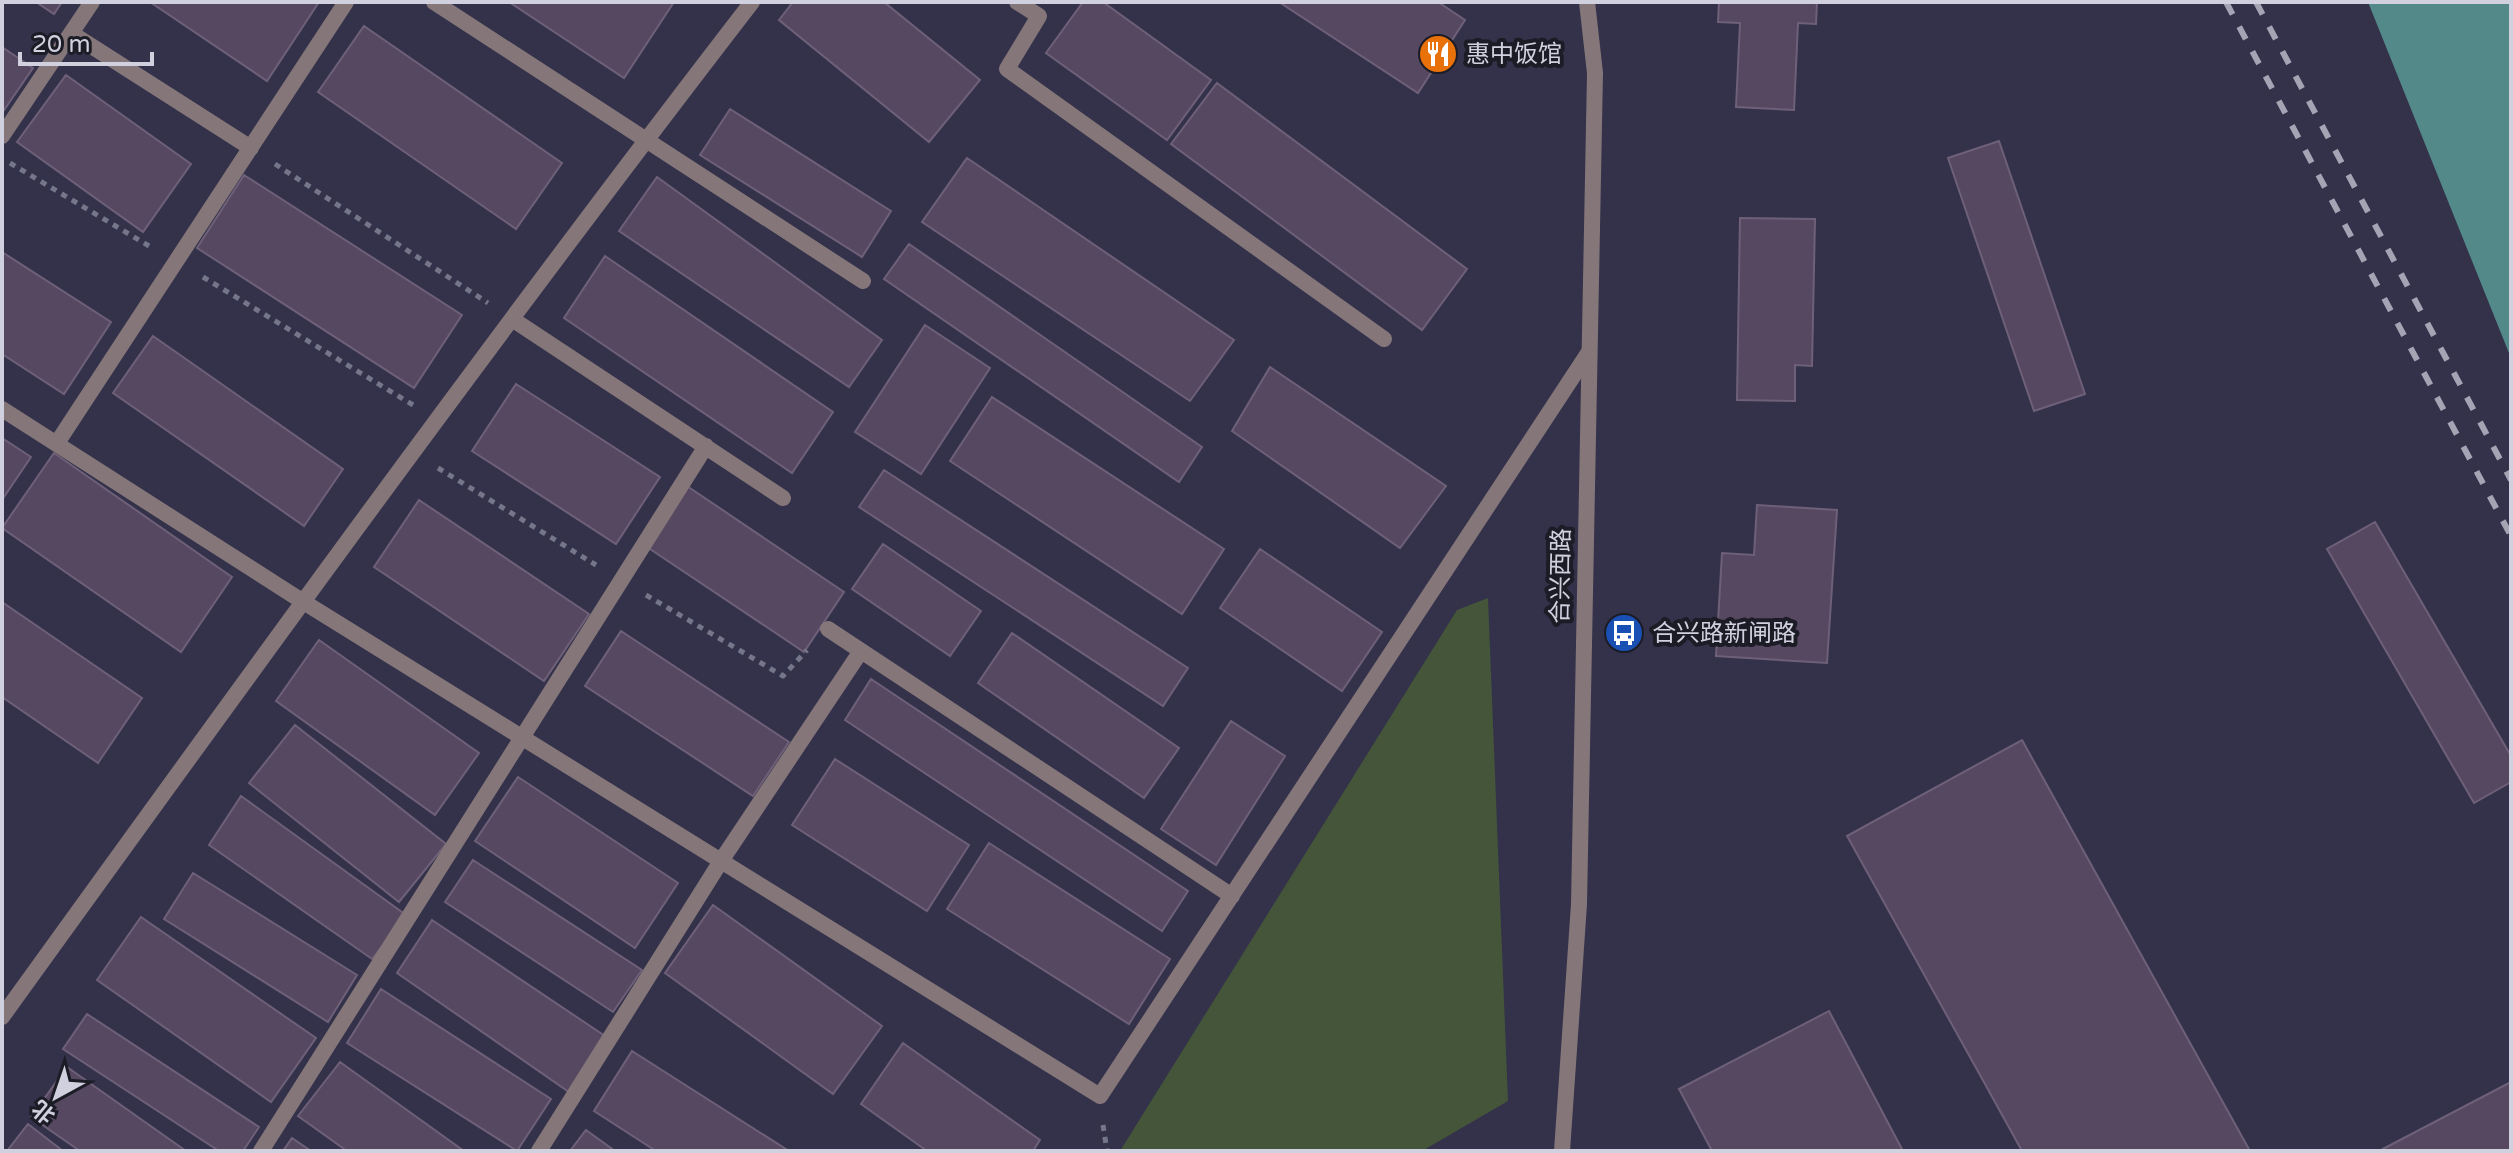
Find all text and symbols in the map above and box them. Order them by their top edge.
scale bar [20,16,152,66]
text: 20 m [32,30,90,59]
restaurant icon: 惠中饭馆 [1417,33,1459,75]
place label: 惠中饭馆 [1466,40,1562,69]
street label: 合兴西路 [1546,528,1576,624]
bus stop icon: 合兴路新闸路 [1603,612,1645,654]
place label: 合兴路新闸路 [1652,619,1796,648]
north arrow [16,1057,96,1137]
text: 北 [27,1095,61,1129]

